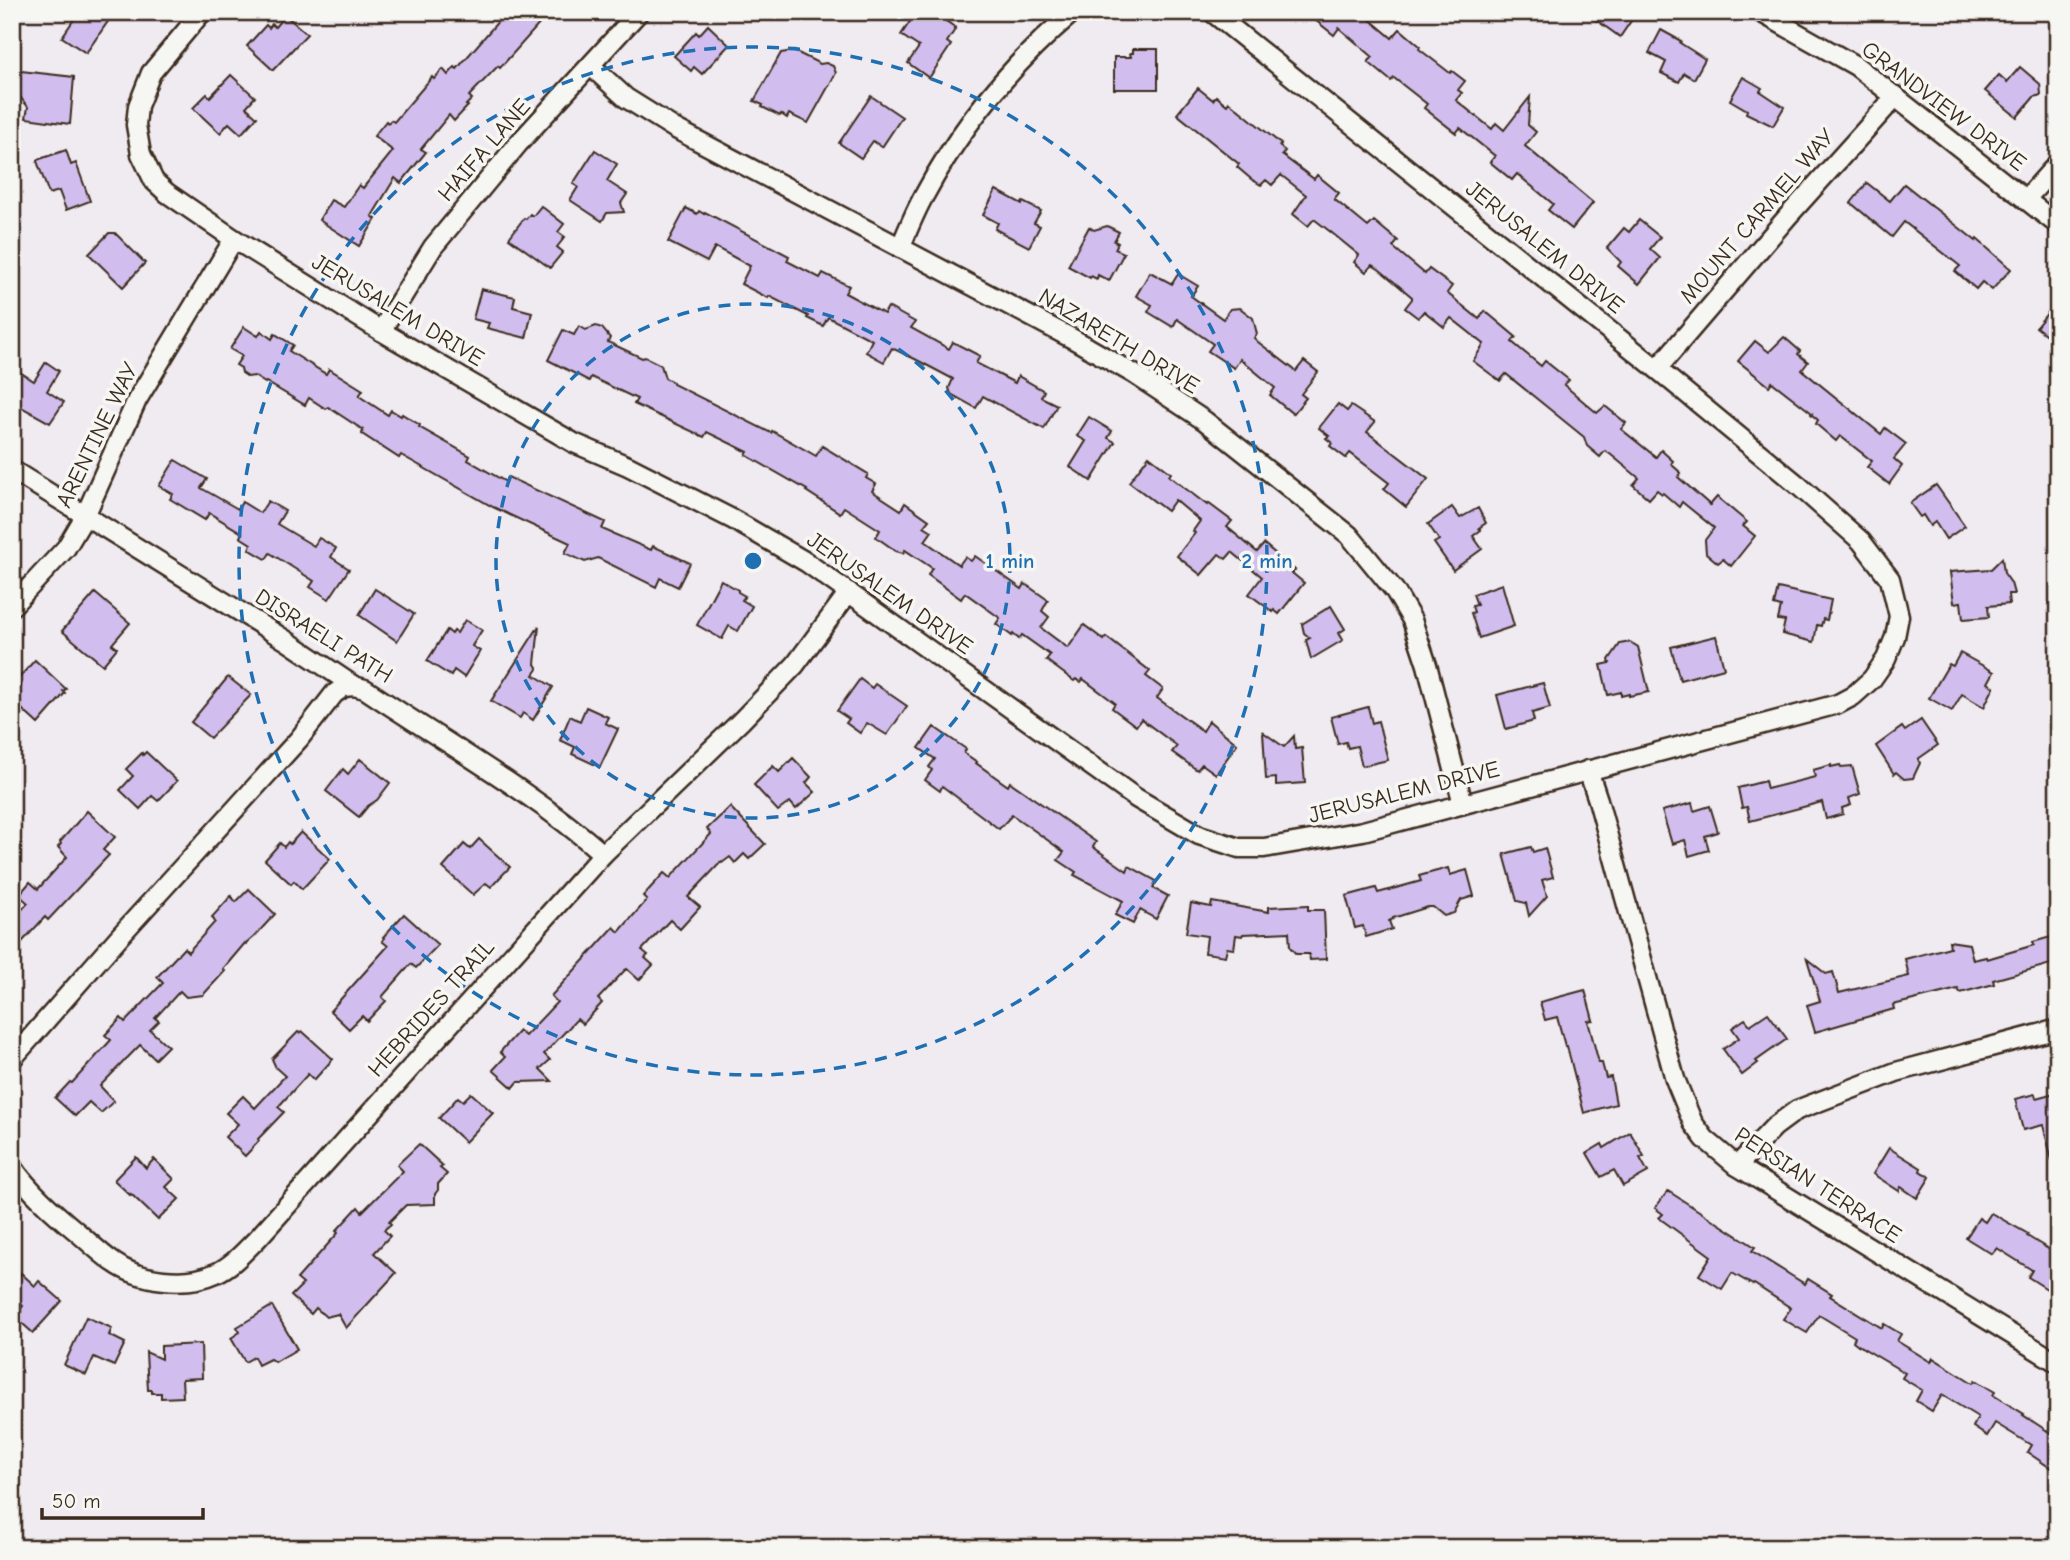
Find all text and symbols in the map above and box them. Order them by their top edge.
street label: GRANDVIEW DRIVE [1856,35,2032,177]
street label: HAIFA LANE [432,93,536,207]
street label: MOUNT CARMEL WAY [1674,123,1840,309]
street label: JERUSALEM DRIVE [1460,175,1630,319]
street label: JERUSALEM DRIVE [307,248,489,372]
street label: NAZARETH DRIVE [1034,282,1204,400]
street label: ARENTINE WAY [50,358,144,512]
street label: JERUSALEM DRIVE [802,526,978,660]
centre of rings [741,549,765,573]
text: 1 min [986,549,1034,573]
text: 2 min [1241,549,1293,573]
street label: DISRAELI PATH [250,583,398,689]
street label: JERUSALEM DRIVE [1306,755,1502,829]
street label: HEBRIDES TRAIL [362,933,500,1082]
street label: PERSIAN TERRACE [1730,1121,1906,1249]
scale bar [42,1476,203,1520]
text: 50 m [52,1489,101,1513]

